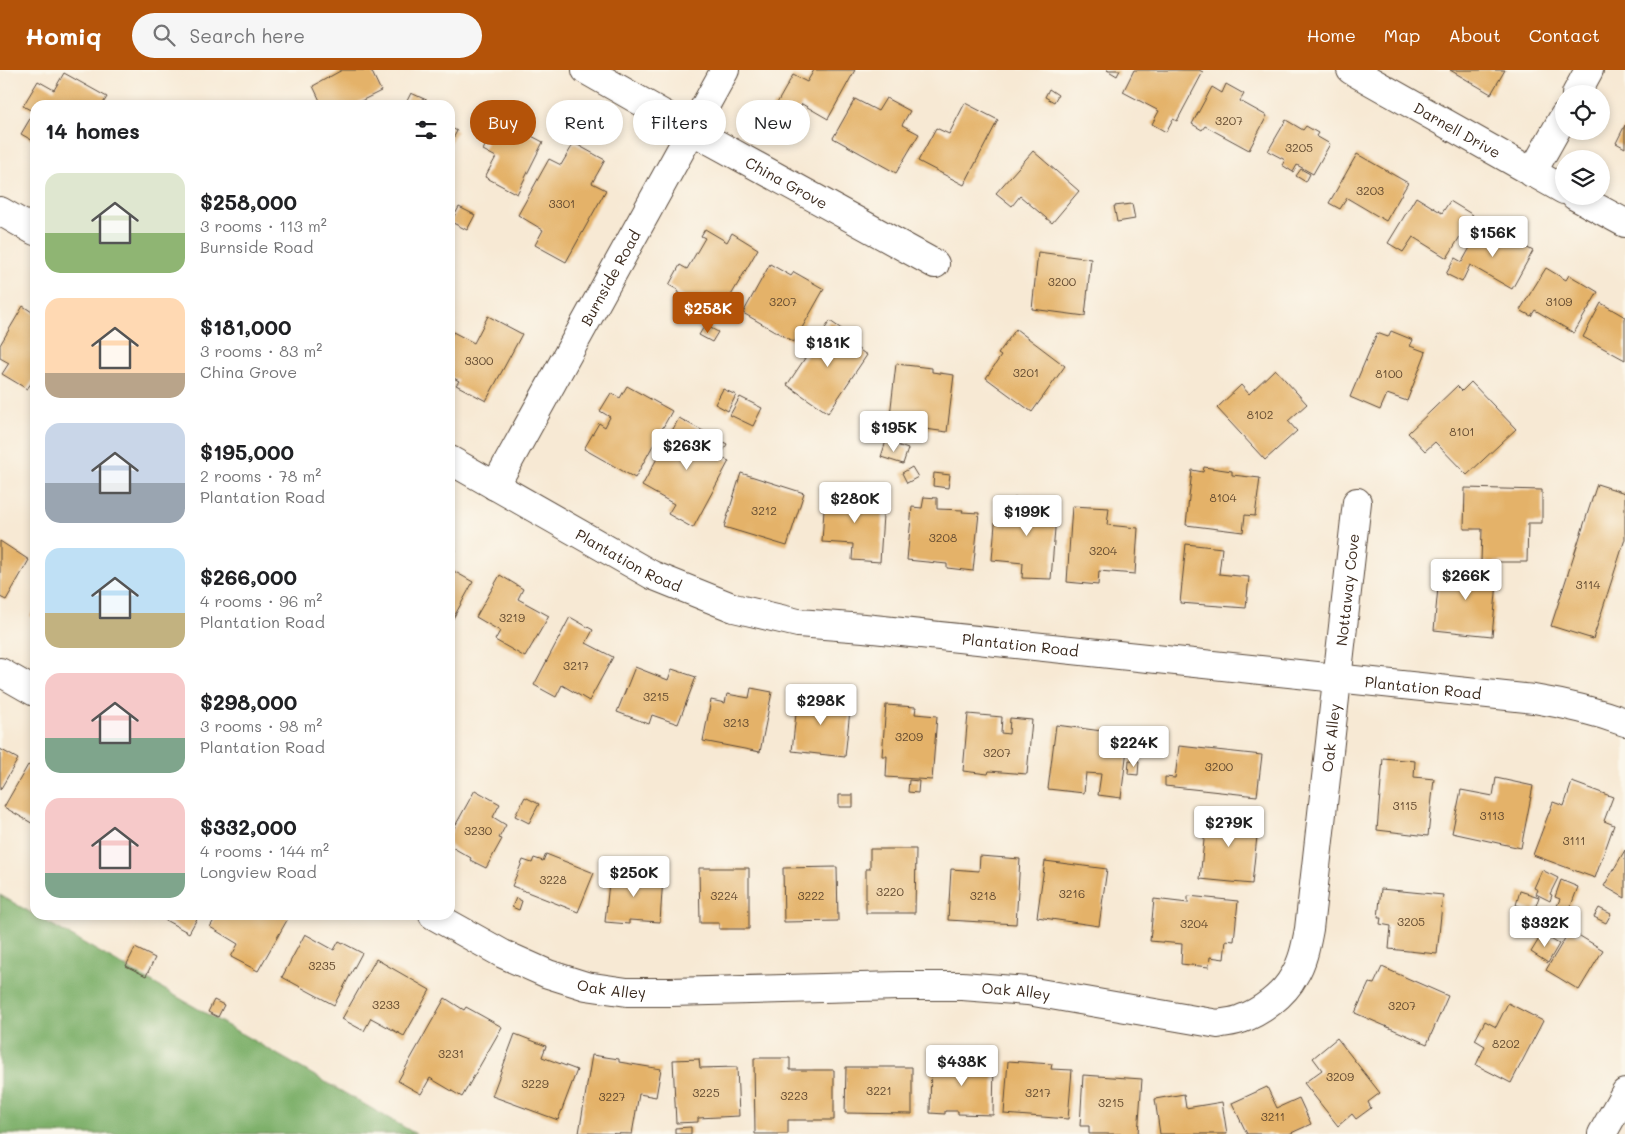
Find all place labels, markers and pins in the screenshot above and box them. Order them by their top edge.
pin: $156K [1458,216,1528,258]
pin: $258K [673,292,743,334]
pin: $181K [793,326,863,368]
pin: $195K [859,410,929,453]
pin: $263K [652,428,722,471]
pin: $280K [820,482,890,524]
pin: $199K [992,494,1062,537]
pin: $266K [1431,558,1501,601]
pin: $298K [786,684,856,726]
pin: $224K [1099,726,1169,768]
pin: $279K [1194,806,1264,848]
pin: $250K [599,856,669,898]
pin: $332K [1510,906,1580,948]
pin: $438K [927,1044,997,1087]

